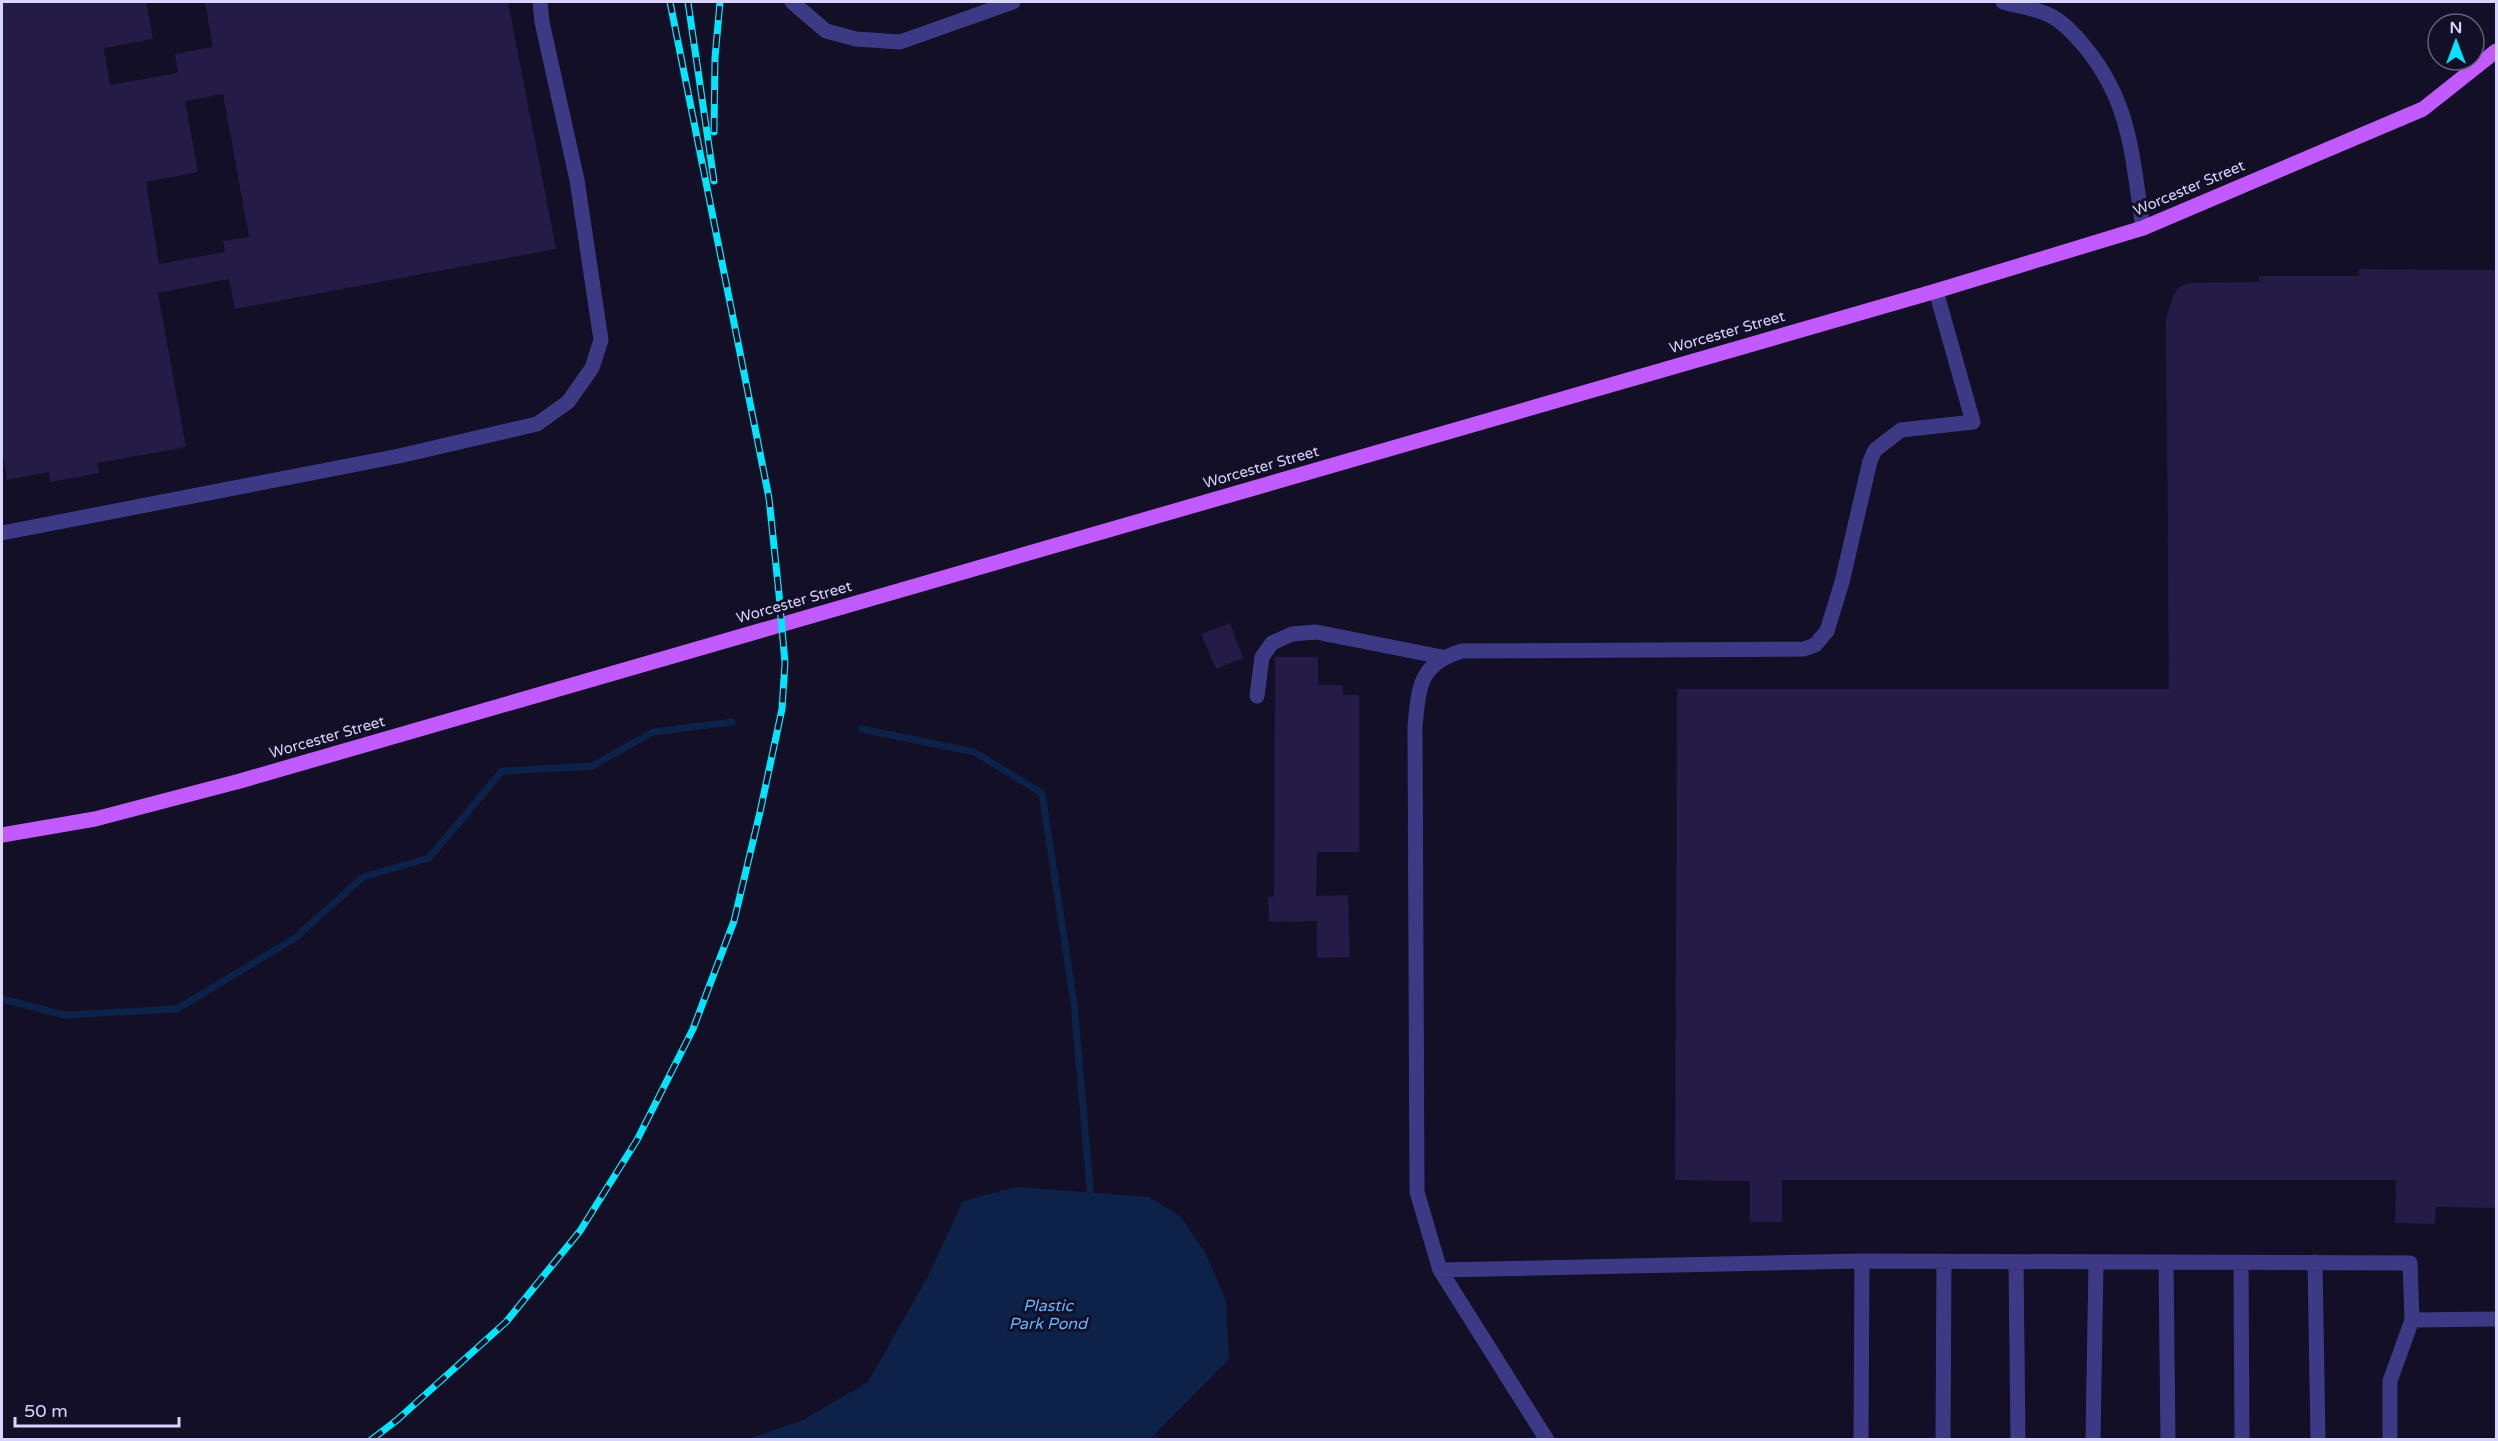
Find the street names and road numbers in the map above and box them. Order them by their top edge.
street label: Worcester Street [2131,156,2248,220]
street label: Worcester Street [1667,307,1787,357]
street label: Worcester Street [1201,442,1321,492]
street label: Worcester Street [734,577,854,627]
street label: Worcester Street [267,712,387,762]

